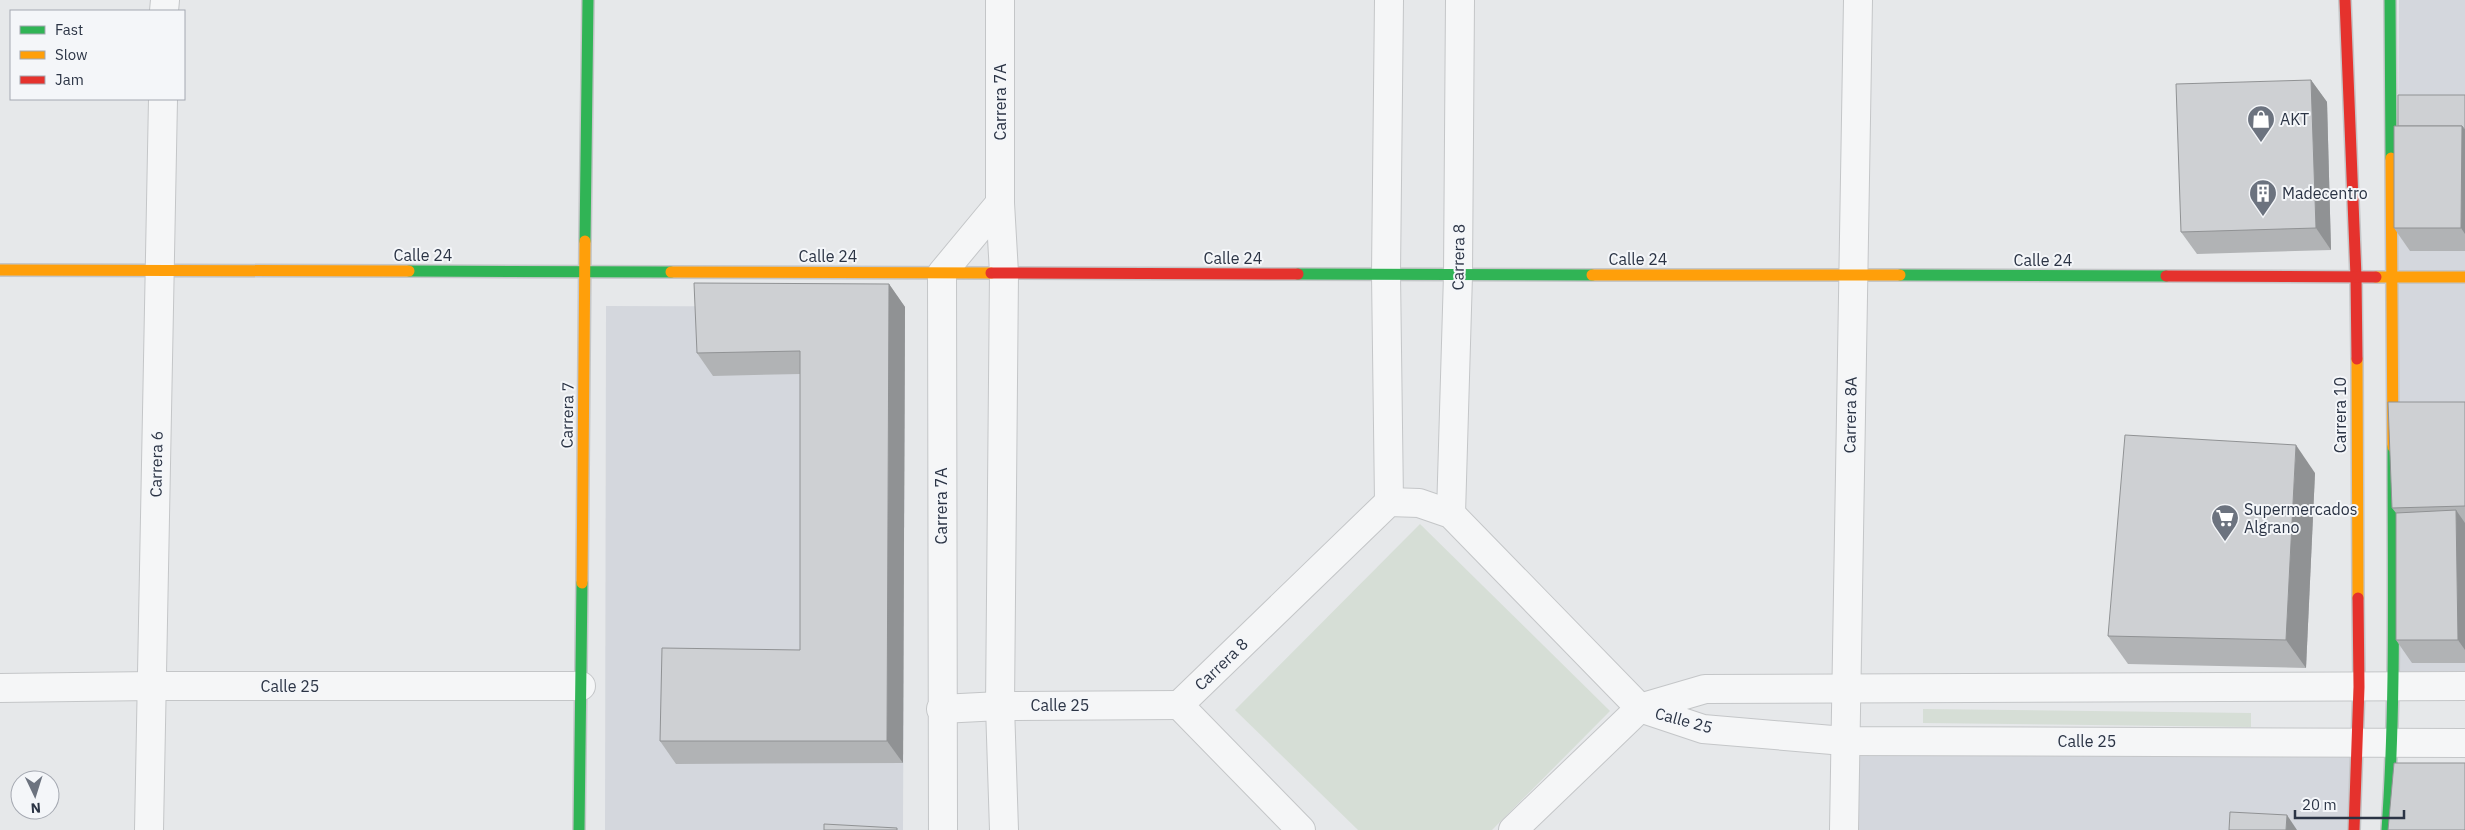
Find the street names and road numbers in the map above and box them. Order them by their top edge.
street label: Carrera 7A [990,64,1010,140]
street label: Carrera 8 [1447,224,1469,290]
street label: Calle 24 [394,245,452,265]
street label: Calle 24 [799,246,857,266]
street label: Calle 24 [1204,248,1262,268]
street label: Calle 24 [1609,249,1667,269]
street label: Calle 24 [2014,250,2072,270]
street label: Carrera 8A [1839,376,1861,454]
street label: Carrera 10 [2330,377,2350,453]
street label: Carrera 7 [556,382,578,448]
street label: Carrera 6 [145,431,167,497]
street label: Carrera 7A [931,468,951,544]
street label: Carrera 8 [1190,634,1252,694]
street label: Calle 25 [261,676,319,696]
street label: Calle 25 [1031,695,1089,715]
street label: Calle 25 [1653,703,1715,737]
street label: Calle 25 [2058,731,2116,751]

